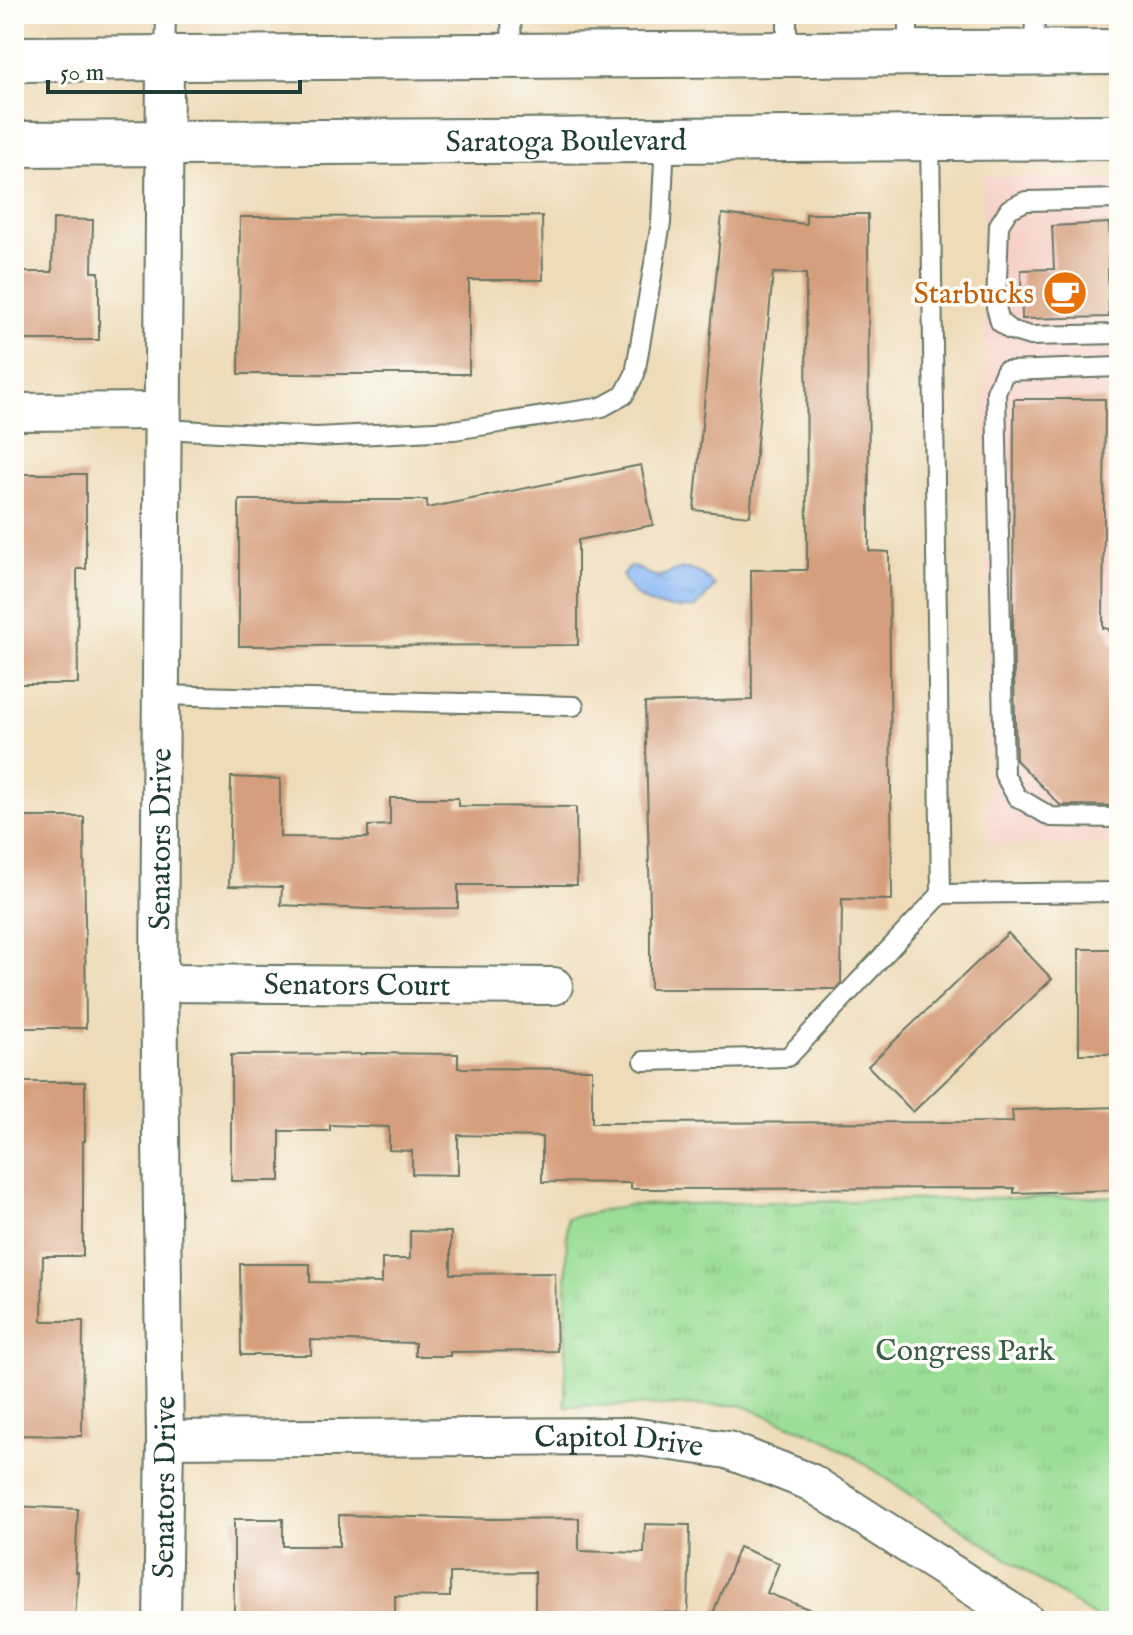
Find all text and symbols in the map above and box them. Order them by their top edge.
scale bar [48,44,300,94]
text: 50 m [60,58,104,89]
street label: Saratoga Boulevard [445,123,688,162]
cafe icon: Starbucks [1041,269,1089,317]
place label: Starbucks [913,276,1034,314]
street label: Senators Drive [142,748,182,930]
street label: Senators Court [263,967,451,1006]
park label: Congress Park [875,1333,1056,1371]
street label: Senators Drive [146,1396,186,1579]
street label: Capitol Drive [534,1419,705,1467]

